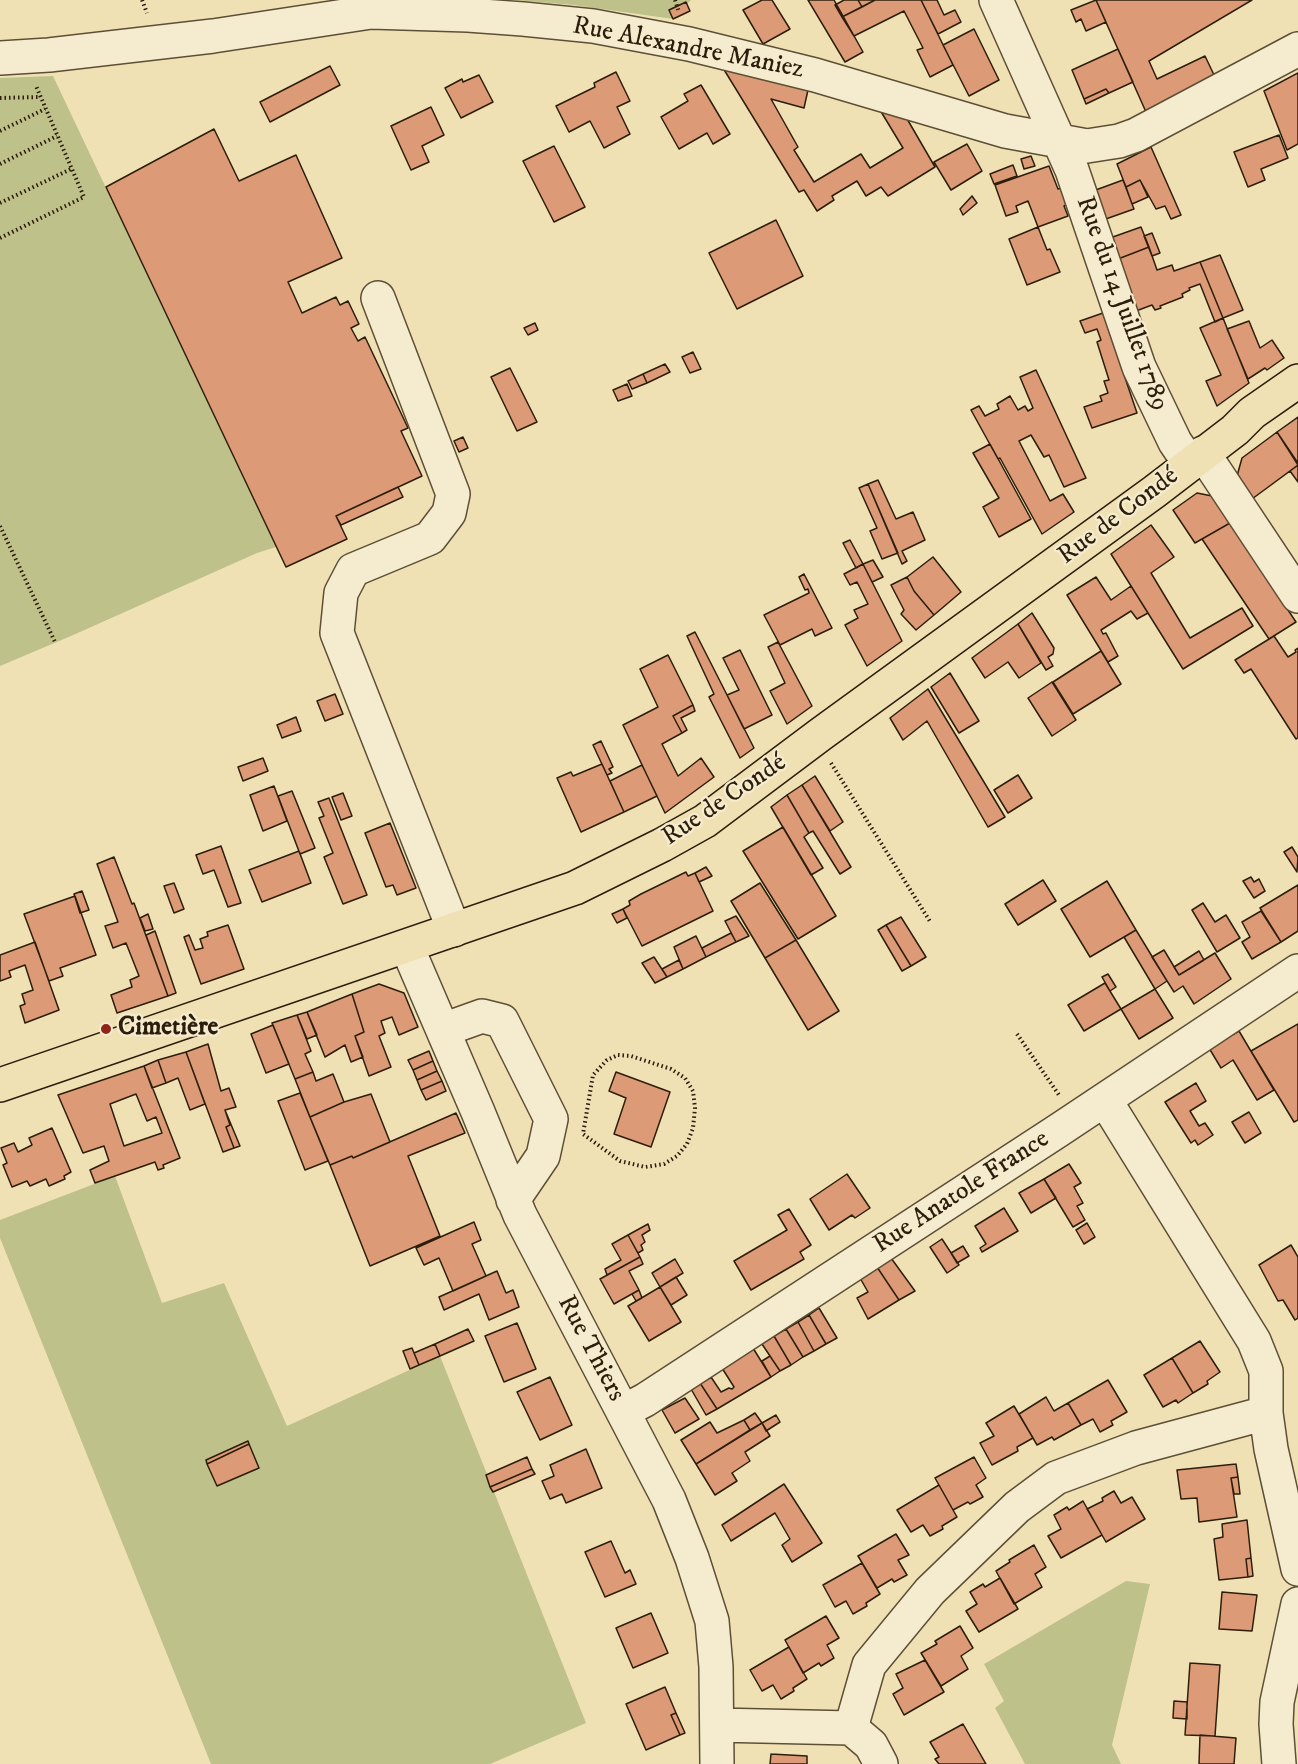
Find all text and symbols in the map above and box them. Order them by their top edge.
street label: Rue Alexandre Maniez [570,11,806,87]
street label: Rue du 14 Juillet 1789 [1068,193,1174,415]
street label: Rue de Condé [1053,462,1185,572]
street label: Rue de Condé [657,748,793,854]
place label: Cimetière [118,1013,218,1045]
marker: Cimetière [99,1022,113,1036]
street label: Rue Anatole France [868,1125,1056,1261]
street label: Rue Thiers [549,1291,631,1407]

